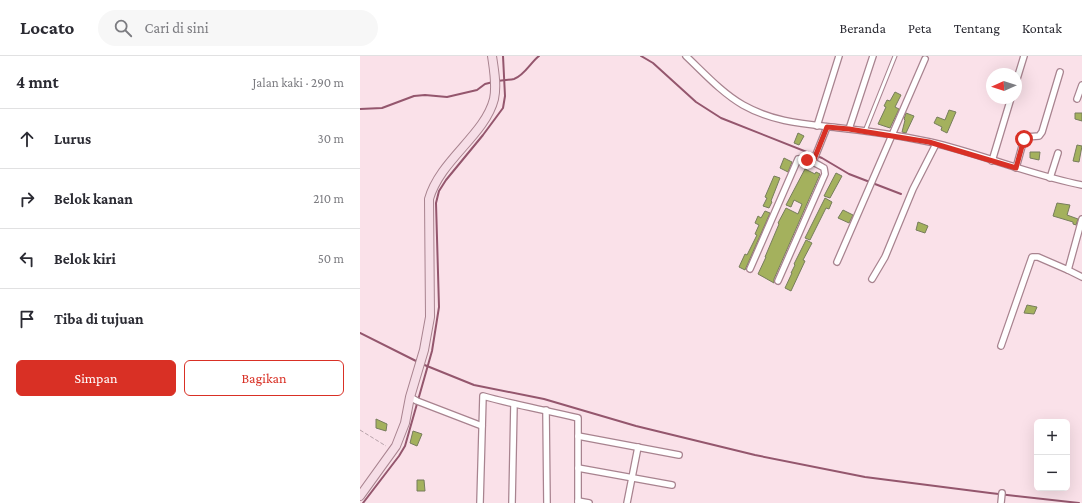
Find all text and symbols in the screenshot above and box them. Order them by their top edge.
search box [98,10,378,46]
text: Locato [20,17,74,38]
icon: search [112,17,134,39]
text: Cari di sini [144,20,209,36]
text: Beranda [840,20,886,36]
text: Peta [908,20,932,36]
text: Tentang [954,20,1000,36]
text: Kontak [1022,20,1062,36]
north arrow [986,68,1022,104]
text: 4 mnt [16,73,59,92]
text: Jalan kaki · 290 m [252,75,344,90]
icon: ahead [16,128,38,150]
route start [1015,130,1033,148]
text: Lurus [54,131,91,147]
text: 30 m [318,131,344,146]
route end [798,151,816,169]
icon: right [16,188,38,210]
text: Belok kanan [54,191,133,207]
text: 210 m [313,191,344,206]
icon: left [16,248,38,270]
text: Belok kiri [54,251,116,267]
text: 50 m [318,251,344,266]
icon: arrive [16,308,38,330]
text: Tiba di tujuan [54,311,144,327]
button: Simpan [16,360,176,396]
button: Bagikan [184,360,344,396]
map controls [1034,419,1070,491]
button: + [1034,419,1070,455]
button: − [1034,455,1070,491]

